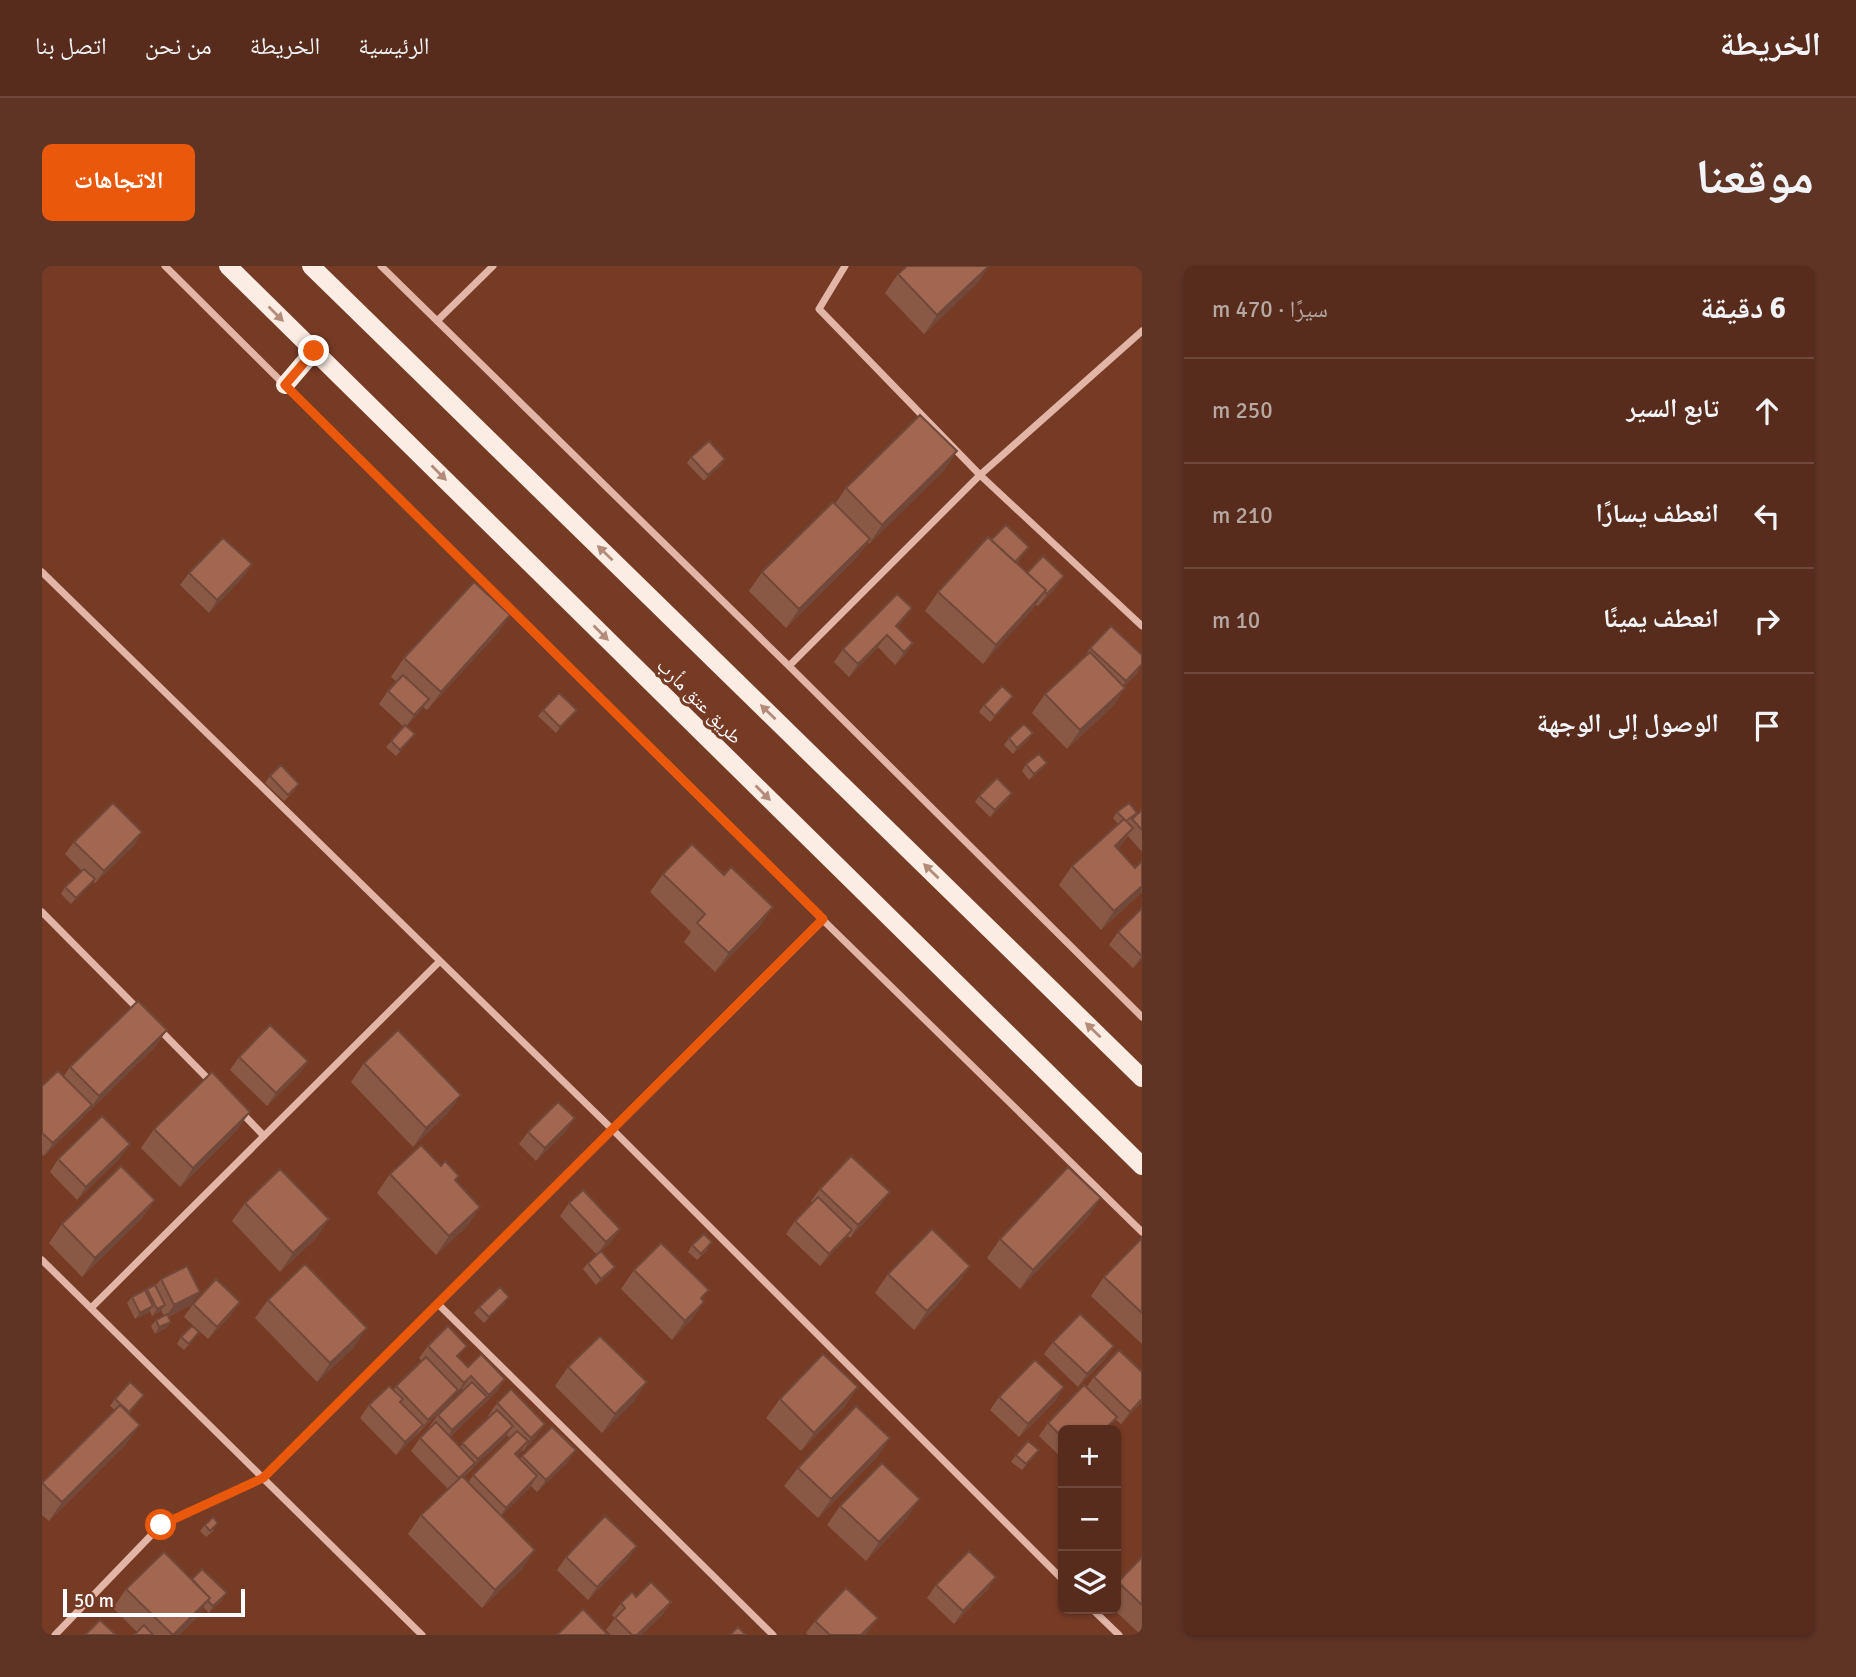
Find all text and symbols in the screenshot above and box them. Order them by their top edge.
text: الخريطة [1720,24,1821,65]
text: اتصل بنا [35,31,107,61]
text: من نحن [145,31,212,61]
text: الخريطة [250,31,320,61]
text: الرئيسية [358,31,429,61]
button: الاتجاهات [42,144,195,221]
text: موقعنا [1696,147,1814,207]
text: 6 دقيقة [1700,290,1786,327]
text: سيرًا · 470 m [1212,295,1328,324]
one-way arrow [268,305,285,322]
route end [298,335,329,366]
icon: ahead [1748,392,1786,430]
text: تابع السير [1627,393,1719,425]
text: 250 m [1212,396,1273,425]
one-way arrow [430,465,447,482]
icon: left [1748,497,1786,535]
text: انعطف يسارًا [1595,498,1719,530]
text: 210 m [1212,501,1273,530]
one-way arrow [597,545,614,561]
icon: right [1748,602,1786,640]
text: انعطف يمينًا [1603,603,1719,635]
text: 10 m [1212,606,1260,635]
one-way arrow [592,624,609,640]
street label: طريق عتق مأرب [651,654,747,750]
one-way arrow [760,704,777,720]
icon: arrive [1748,707,1786,745]
text: الوصول إلى الوجهة [1537,708,1719,740]
one-way arrow [754,784,771,800]
one-way arrow [923,863,939,880]
one-way arrow [1085,1023,1102,1039]
map controls [1058,1425,1121,1614]
button: + [1058,1425,1121,1488]
button: − [1058,1488,1121,1551]
route start [145,1509,176,1540]
button: layers [1058,1551,1121,1614]
scale bar [63,1586,245,1618]
text: 50 m [74,1589,114,1613]

